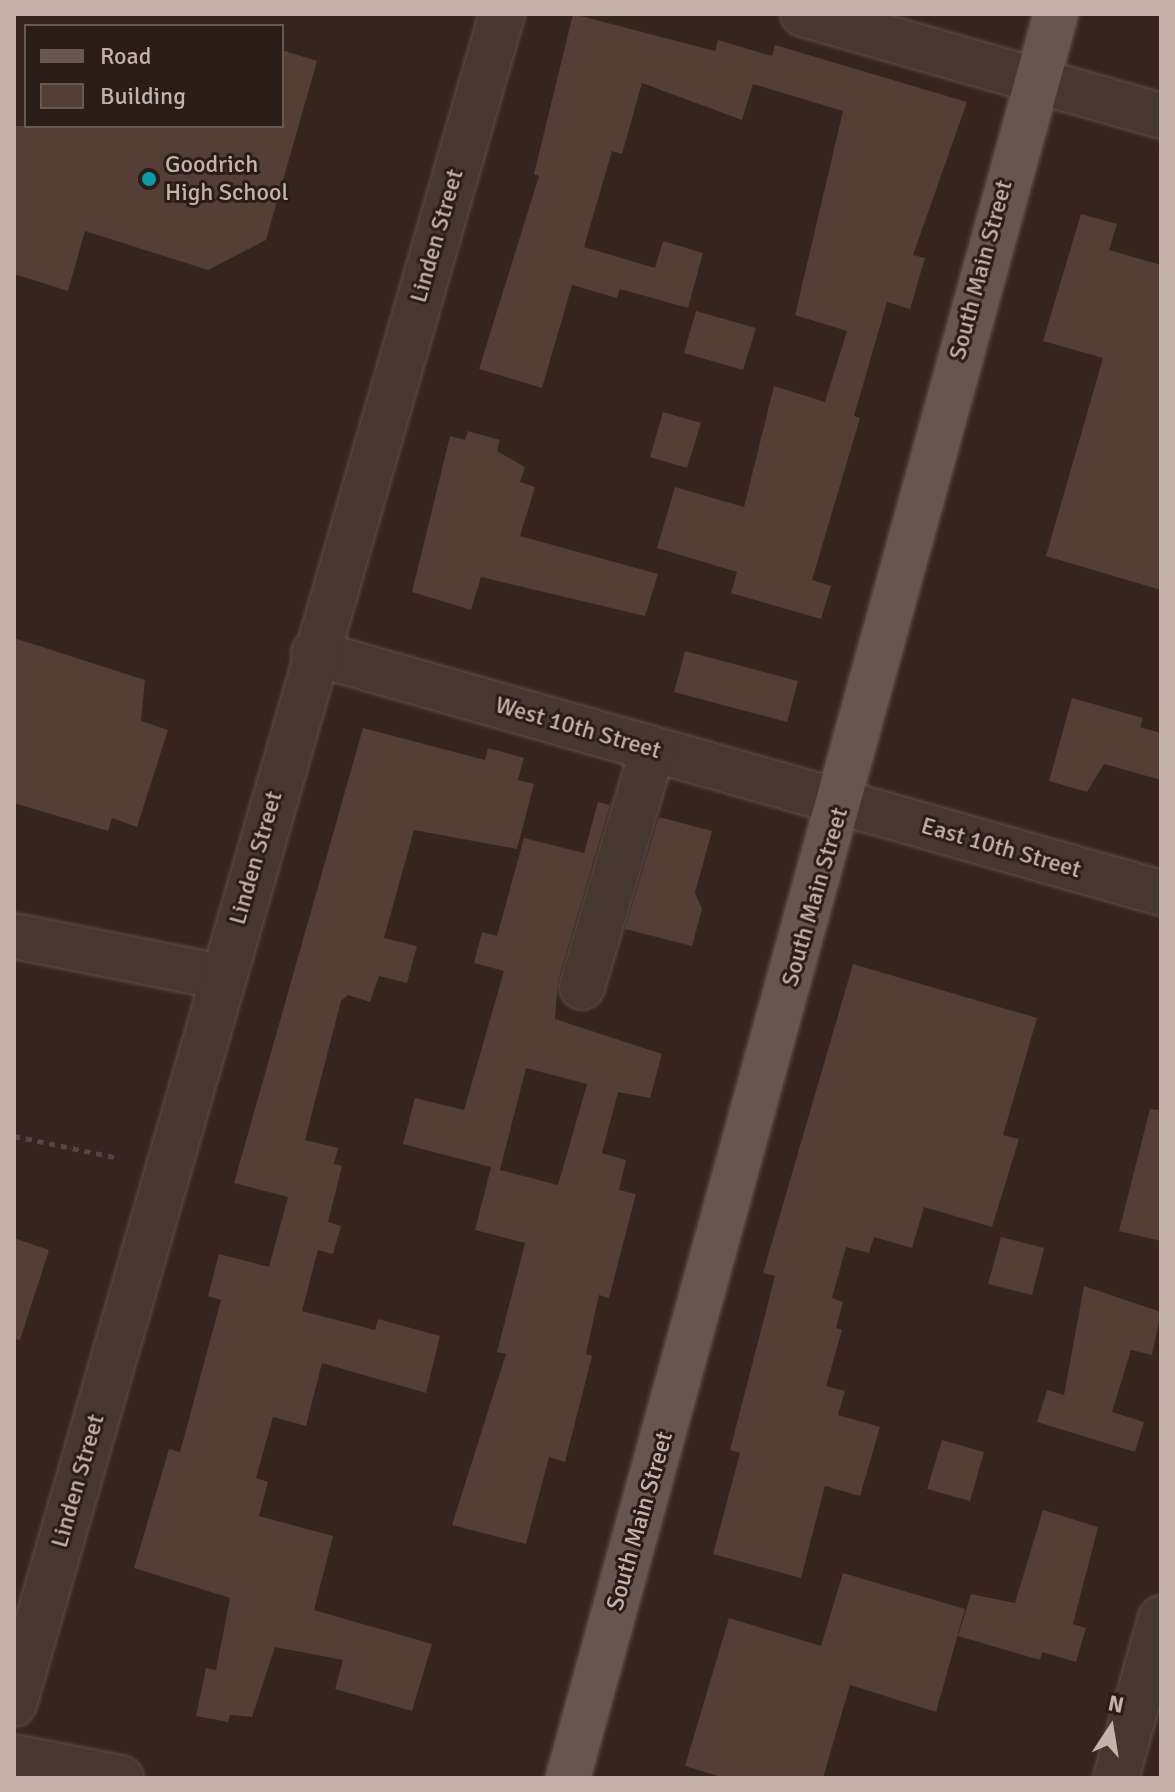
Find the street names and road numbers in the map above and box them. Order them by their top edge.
street label: Linden Street [404,166,470,306]
street label: South Main Street [943,177,1019,363]
street label: West 10th Street [492,691,664,765]
street label: Linden Street [223,788,289,928]
street label: South Main Street [776,804,854,990]
street label: East 10th Street [918,811,1084,885]
street label: Linden Street [45,1411,111,1551]
street label: South Main Street [601,1428,679,1614]

